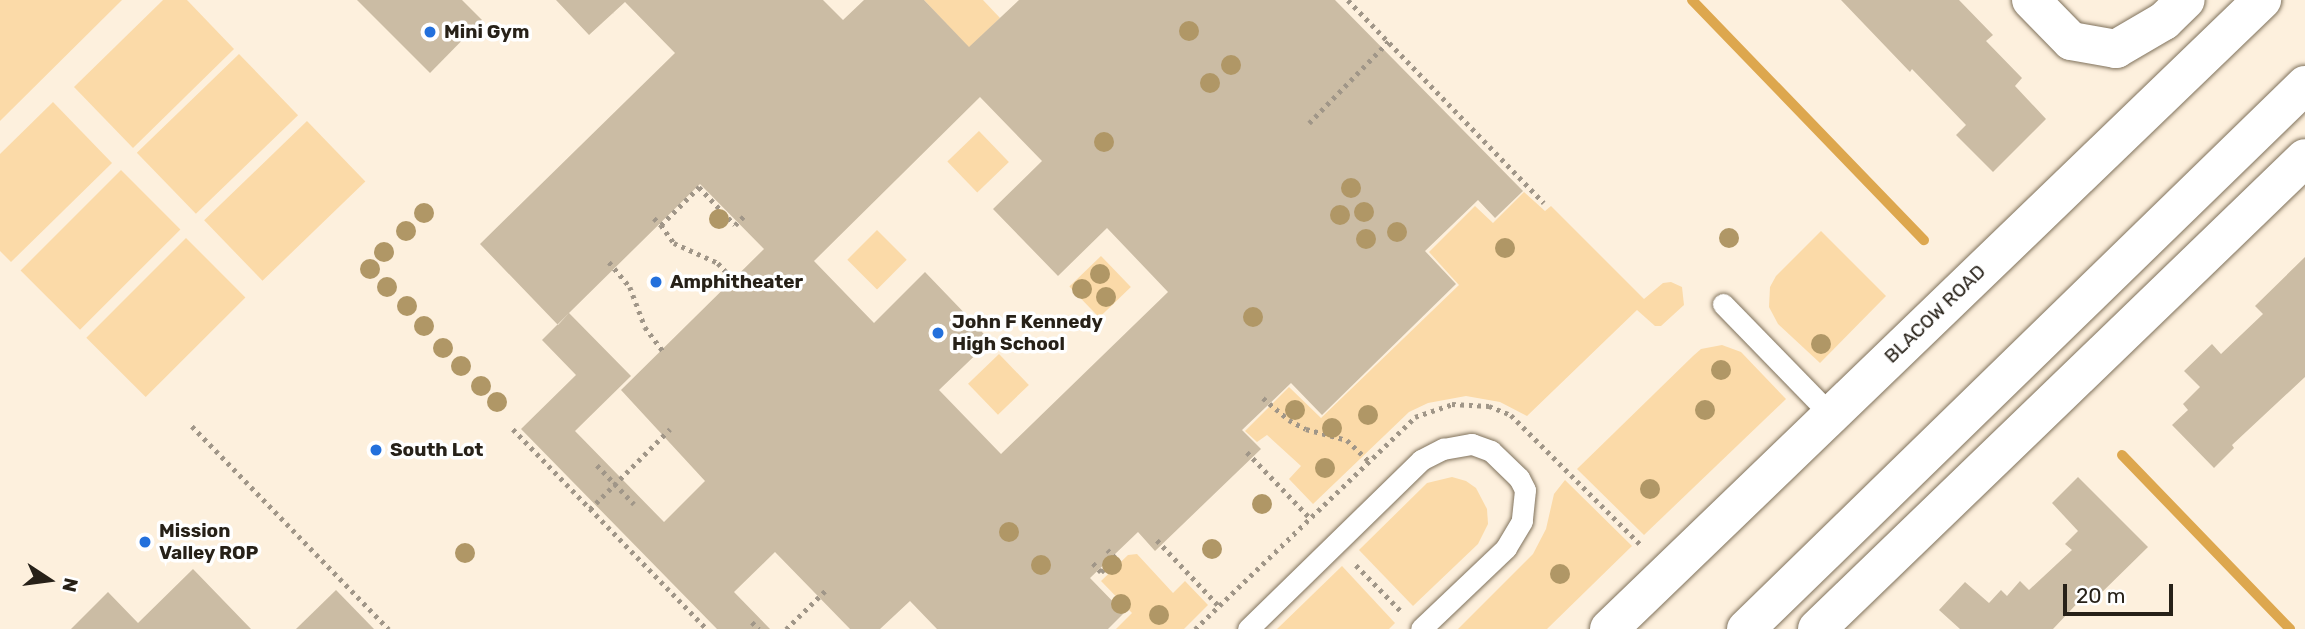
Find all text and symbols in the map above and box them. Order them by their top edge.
place label: Mini Gym [444,21,529,43]
marker: Mini Gym [422,24,438,40]
street label: BLACOW ROAD [1880,260,1990,368]
place label: Amphitheater [670,271,803,293]
marker: Amphitheater [648,274,664,290]
place label: John F Kennedy High School [952,311,1103,355]
marker: John F Kennedy High School [930,325,946,341]
place label: South Lot [390,439,483,461]
marker: South Lot [368,442,384,458]
place label: Mission Valley ROP [159,520,259,564]
marker: Mission Valley ROP [137,534,153,550]
north arrow [14,545,84,615]
scale bar [2067,570,2177,614]
text: N [57,576,83,594]
text: 20 m [2076,583,2125,608]

